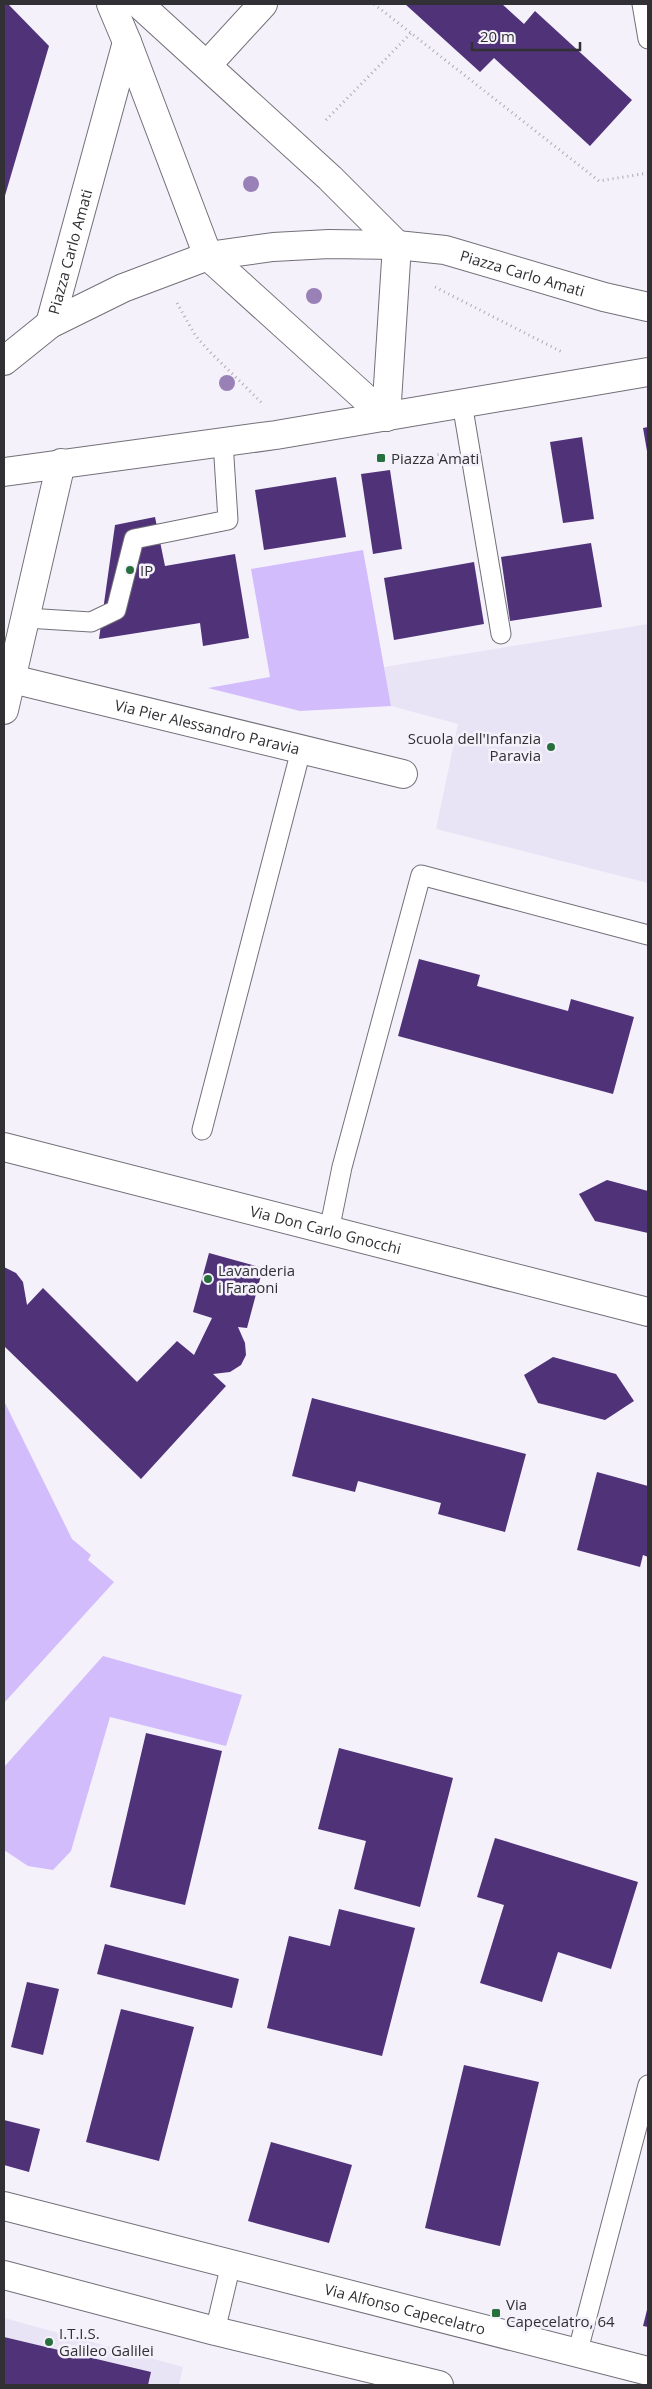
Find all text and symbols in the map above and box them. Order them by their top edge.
scale bar [472,20,580,52]
text: 20 m [480,26,515,46]
street label: Piazza Carlo Amati [43,187,96,317]
street label: Piazza Carlo Amati [458,245,587,301]
place label: Piazza Amati [391,448,479,468]
marker: Piazza Amati [375,452,387,464]
place label: IP [140,560,153,580]
marker: IP [124,564,136,576]
street label: Via Pier Alessandro Paravia [113,694,302,759]
place label: Scuola dell'Infanzia Paravia [408,728,541,765]
marker: Scuola dell'Infanzia Paravia [545,741,557,753]
street label: Via Don Carlo Gnocchi [248,1200,403,1258]
place label: Lavanderia i Faraoni [218,1260,295,1297]
marker: Lavanderia i Faraoni [202,1273,214,1285]
street label: Via Alfonso Capecelatro [322,2279,488,2339]
place label: Via Capecelatro, 64 [506,2294,615,2331]
marker: Via Capecelatro, 64 [490,2307,502,2319]
place label: I.T.I.S. Galileo Galilei [59,2323,154,2360]
marker: I.T.I.S. Galileo Galilei [43,2336,55,2348]

